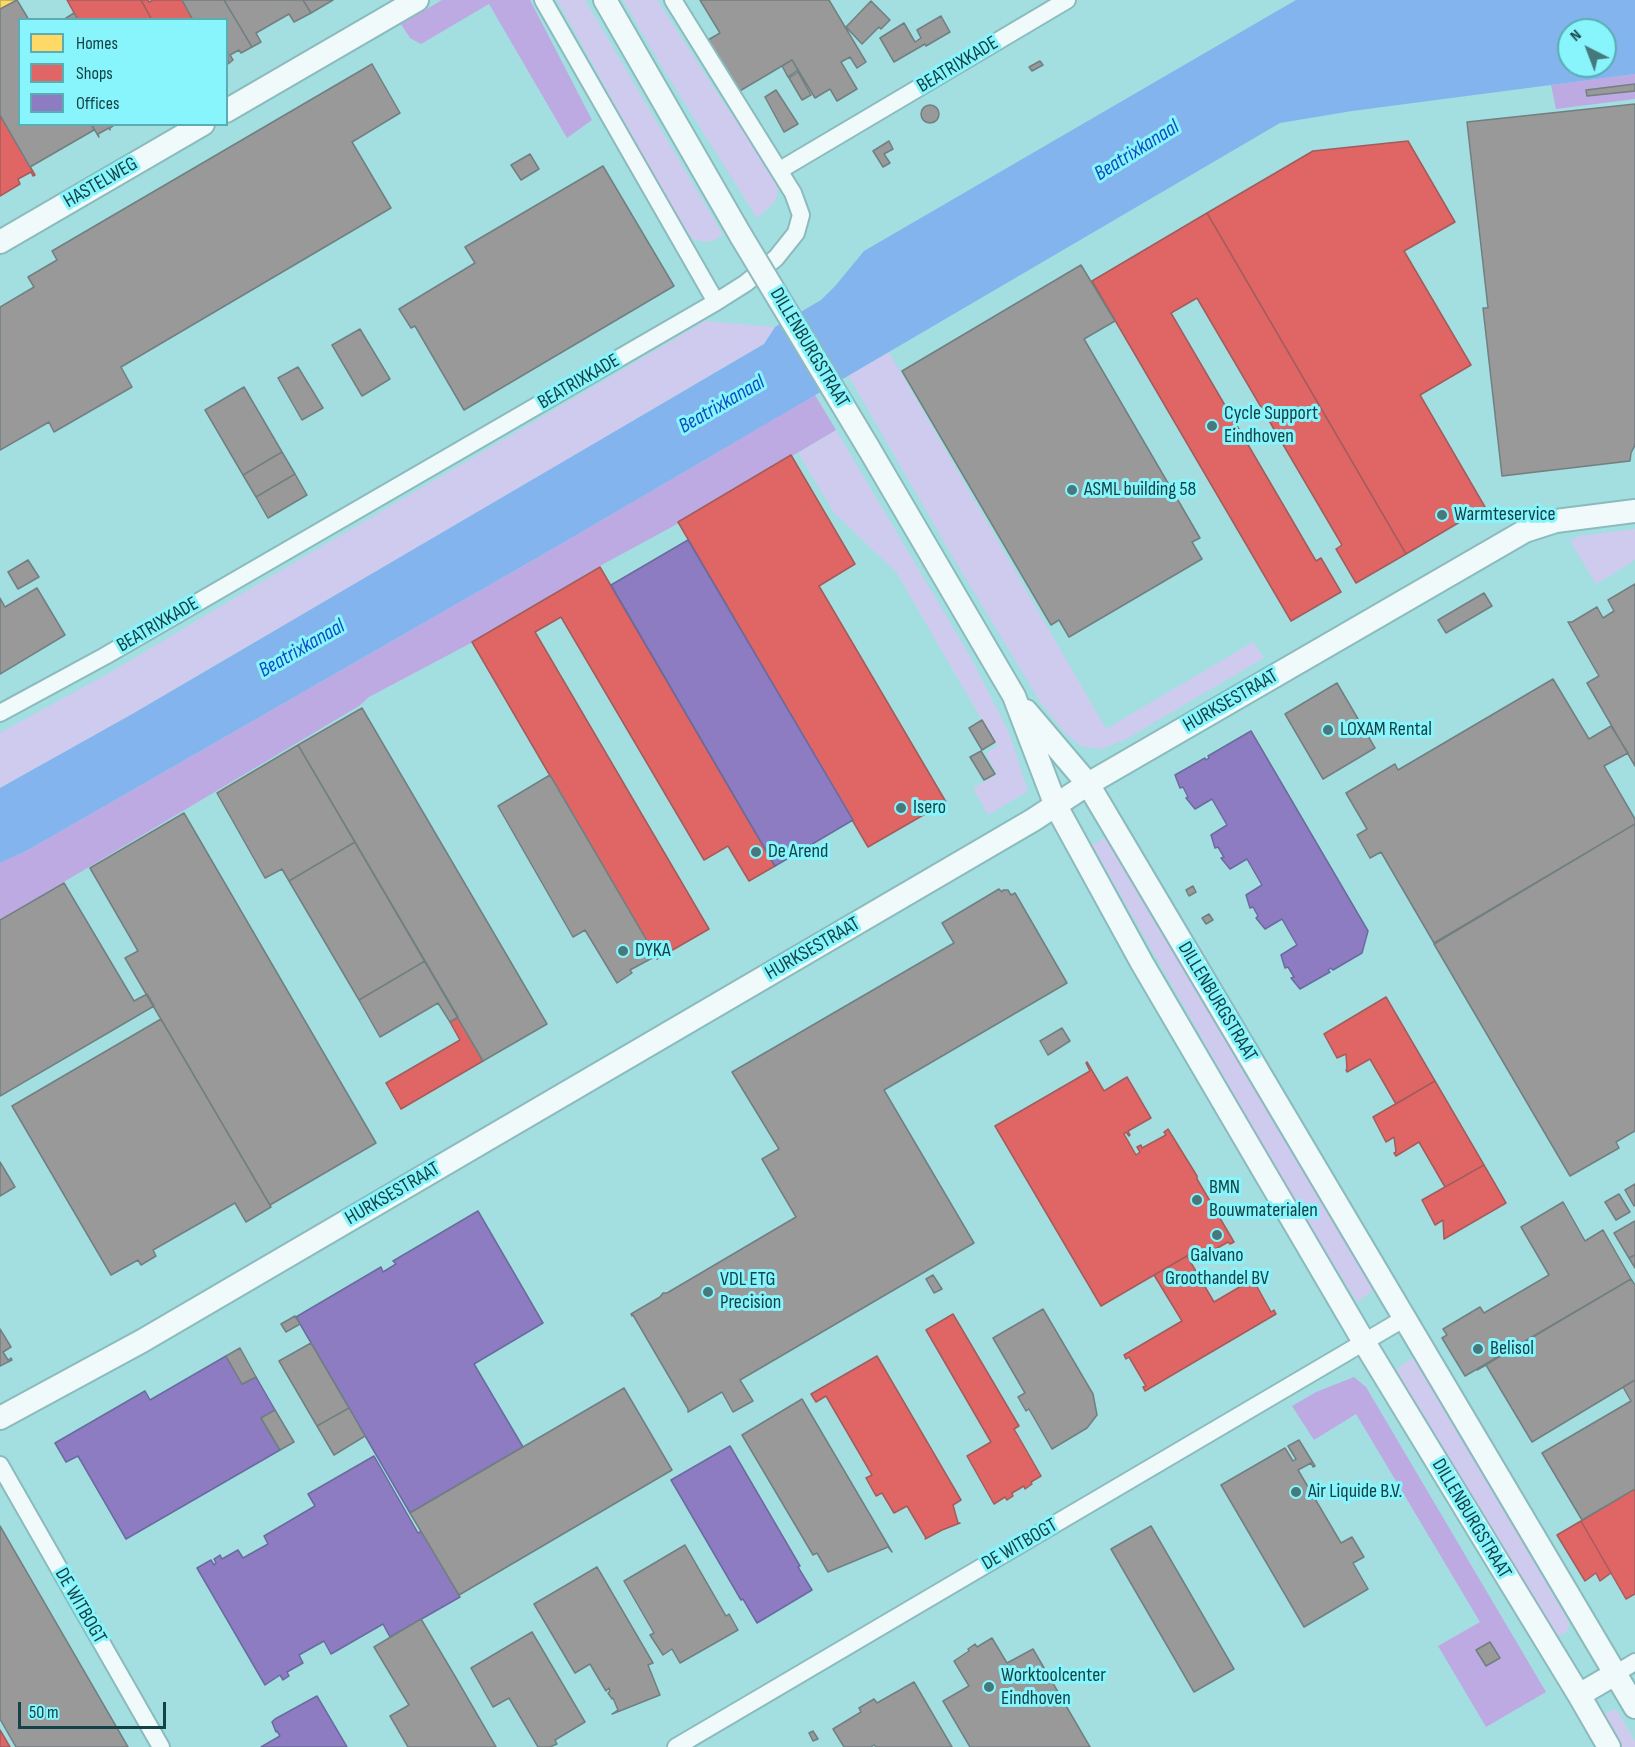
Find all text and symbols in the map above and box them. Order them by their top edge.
legend [18,18,228,126]
north arrow [1557,18,1617,78]
text: N [1566,26,1585,46]
street label: BEATRIXKADE [913,31,1003,99]
text: Homes [76,33,118,54]
text: Shops [76,63,113,84]
text: Offices [76,93,119,114]
water label: Beatrixkanaal [1090,115,1184,187]
street label: HASTELWEG [60,152,142,214]
street label: DILLENBURGSTRAAT [764,284,854,412]
street label: BEATRIXKADE [534,349,624,415]
water label: Beatrixkanaal [674,370,770,440]
place label: Cycle Support Eindhoven [1224,402,1318,449]
marker: Cycle Support Eindhoven [1205,419,1219,433]
place label: ASML building 58 [1084,478,1196,502]
marker: ASML building 58 [1065,483,1079,497]
place label: Warmteservice [1454,503,1555,527]
marker: Warmteservice [1435,508,1449,522]
street label: BEATRIXKADE [113,592,203,658]
water label: Beatrixkanaal [254,614,350,684]
street label: HURKSESTRAAT [1179,664,1283,738]
place label: LOXAM Rental [1340,718,1432,742]
marker: LOXAM Rental [1321,723,1335,737]
place label: Isero [913,796,946,820]
marker: Isero [894,801,908,815]
place label: De Arend [768,840,828,864]
marker: De Arend [749,845,763,859]
street label: HURKSESTRAAT [761,912,865,986]
street label: DILLENBURGSTRAAT [1172,938,1262,1066]
place label: DYKA [635,939,670,963]
marker: DYKA [616,944,630,958]
street label: HURKSESTRAAT [341,1157,445,1231]
place label: BMN Bouwmaterialen [1209,1176,1318,1223]
marker: BMN Bouwmaterialen [1190,1193,1204,1207]
marker: Galvano Groothandel BV [1210,1228,1224,1242]
place label: Galvano Groothandel BV [1165,1244,1269,1291]
place label: VDL ETG Precision [720,1268,781,1315]
marker: VDL ETG Precision [701,1285,715,1299]
place label: Belisol [1490,1337,1534,1361]
marker: Belisol [1471,1342,1485,1356]
street label: DILLENBURGSTRAAT [1426,1455,1516,1583]
place label: Air Liquide B.V. [1308,1480,1402,1504]
marker: Air Liquide B.V. [1289,1485,1303,1499]
street label: DE WITBOGT [978,1514,1062,1576]
street label: DE WITBOGT [49,1564,111,1648]
place label: Worktoolcenter Eindhoven [1001,1664,1106,1711]
marker: Worktoolcenter Eindhoven [982,1680,996,1694]
scale bar [21,1690,170,1728]
text: 50 m [29,1702,59,1723]

